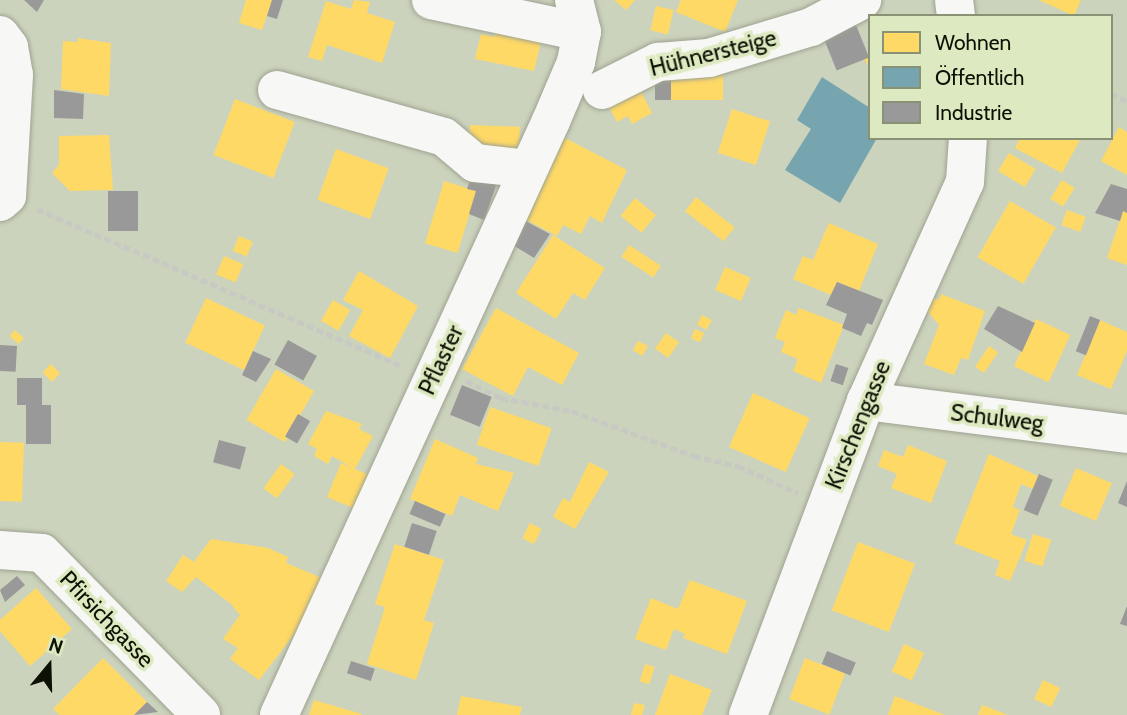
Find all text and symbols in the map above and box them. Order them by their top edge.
legend [868,14,1113,140]
street label: Hühnersteige [647,24,779,82]
text: Wohnen [935,30,1011,55]
text: Öffentlich [935,65,1024,90]
text: Industrie [935,100,1012,125]
street label: Pflaster [413,321,469,399]
street label: Kirschengasse [820,357,896,493]
street label: Schulweg [949,399,1045,437]
street label: Pfirsichgasse [54,565,160,673]
north arrow [14,631,84,701]
text: N [46,633,66,659]

